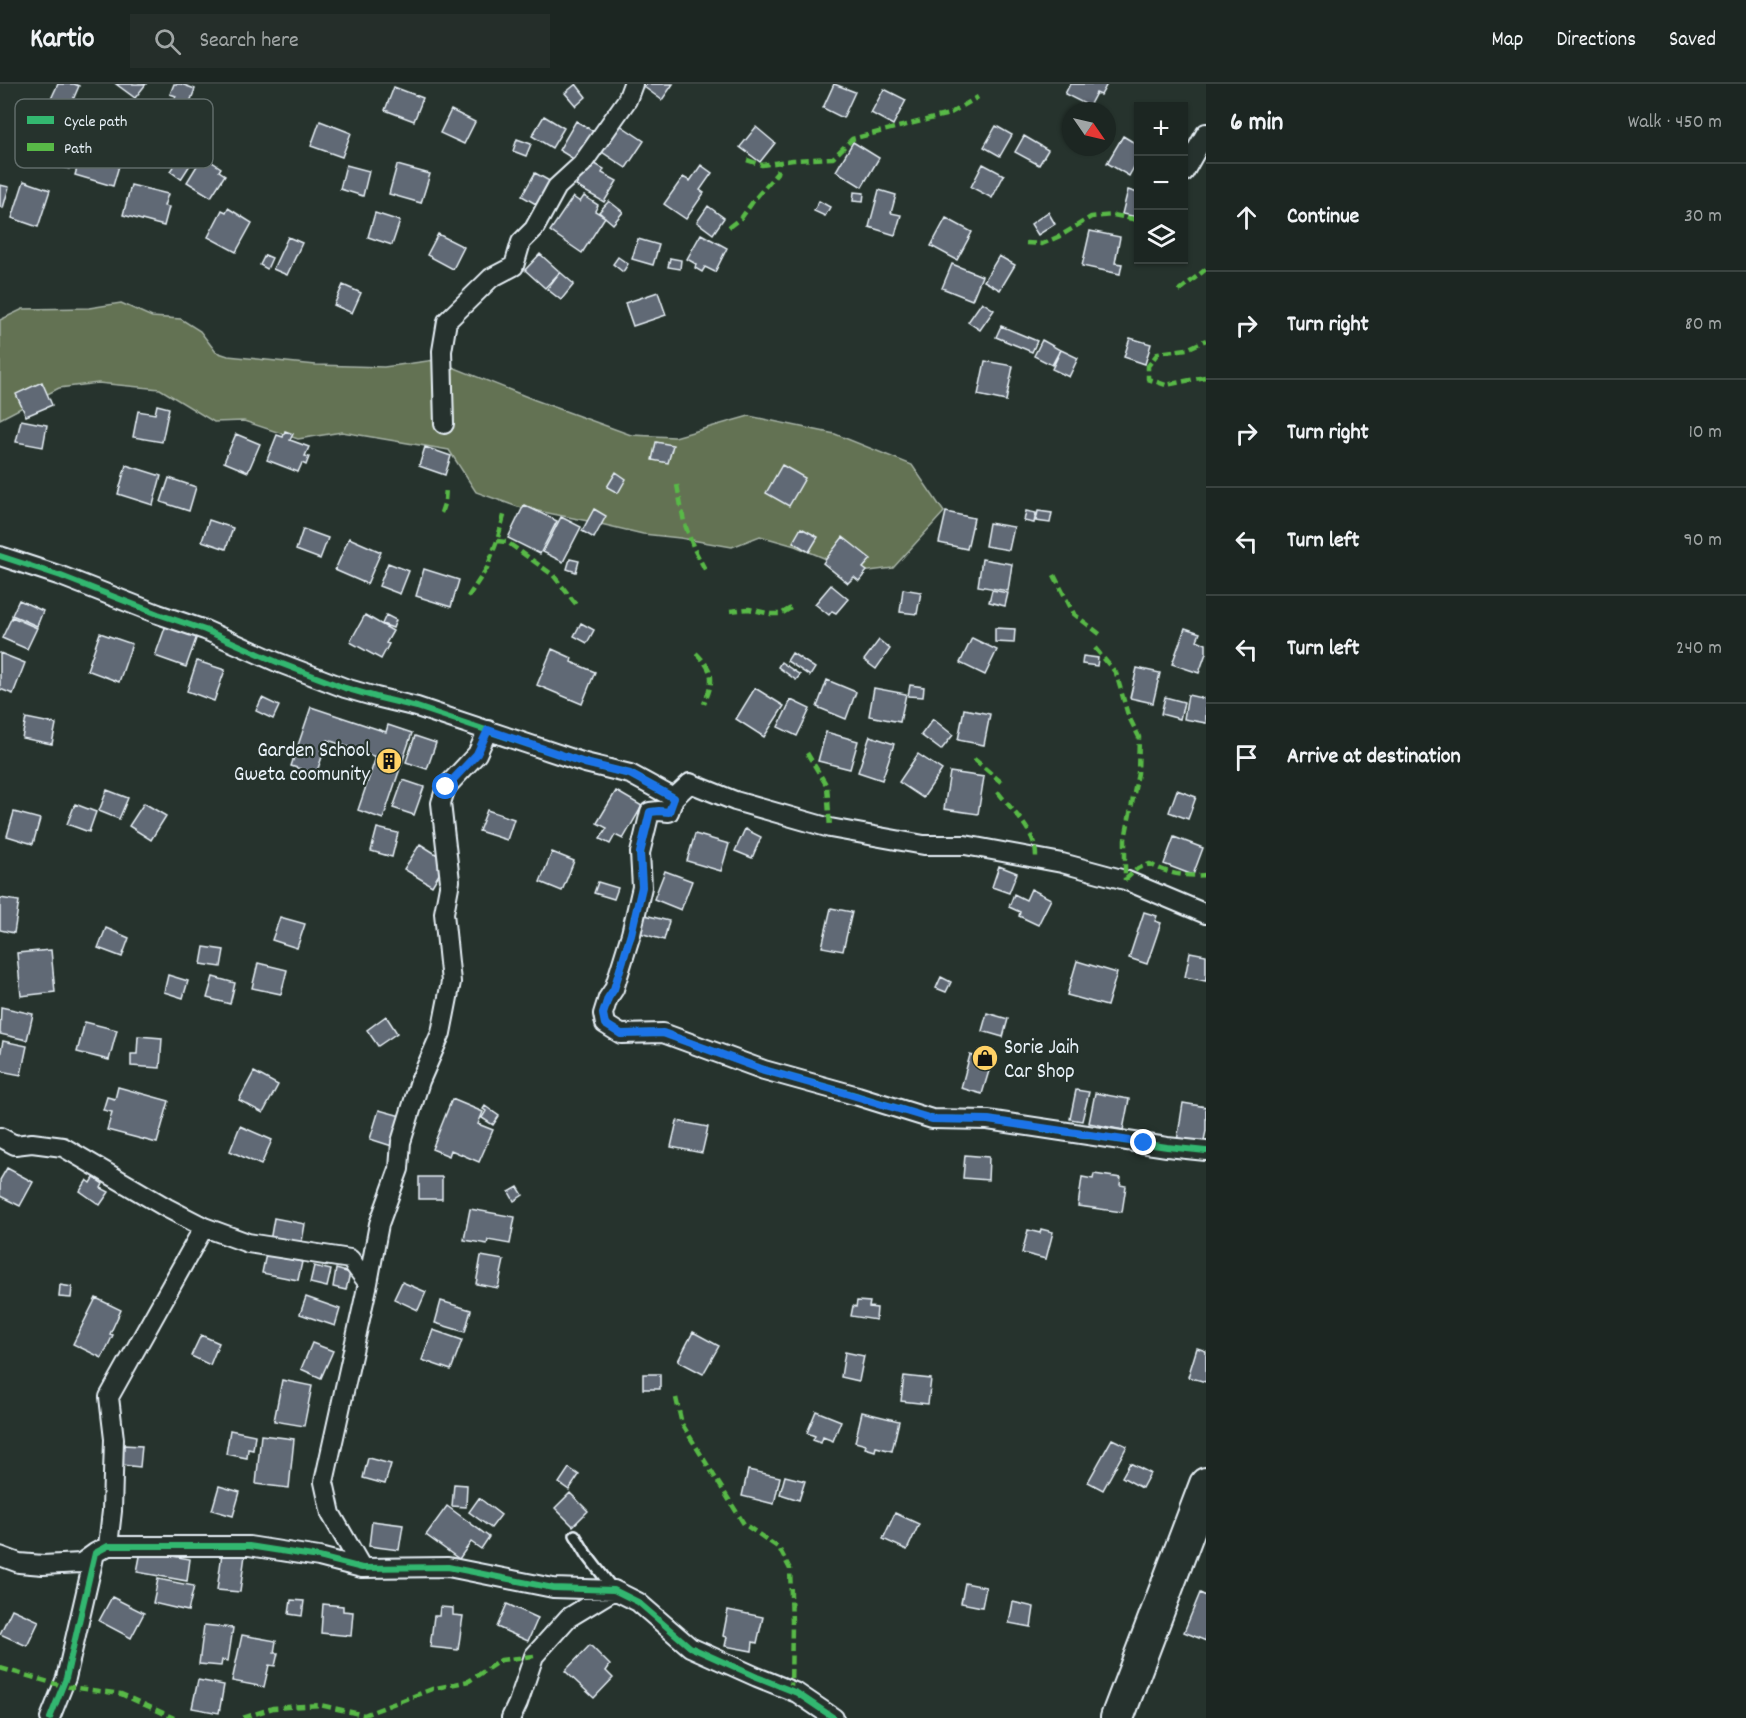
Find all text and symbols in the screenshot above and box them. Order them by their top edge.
search box [130,14,550,68]
text: Kartio [30,21,94,61]
icon: search [151,25,184,58]
text: Search here [199,26,299,57]
text: Map [1492,26,1523,56]
text: Directions [1556,26,1636,56]
text: Saved [1669,26,1716,56]
legend [15,99,213,168]
north arrow [1062,102,1116,156]
map controls [1134,102,1188,264]
button: + [1134,102,1188,156]
text: 6 min [1230,105,1283,142]
text: Walk · 450 m [1628,109,1722,137]
text: Cycle path [64,111,127,134]
text: Path [64,138,92,161]
button: − [1134,156,1188,210]
icon: ahead [1230,201,1263,234]
text: Continue [1287,202,1359,233]
text: 30 m [1684,203,1722,231]
button: layers [1134,210,1188,264]
icon: right [1230,309,1263,342]
text: Turn right [1287,310,1369,341]
text: 80 m [1685,311,1722,339]
icon: right [1230,417,1263,450]
text: Turn right [1287,418,1369,449]
text: 10 m [1688,419,1722,447]
icon: left [1230,525,1263,558]
text: Turn left [1287,526,1359,557]
text: 90 m [1684,527,1722,555]
icon: left [1230,633,1263,666]
text: Turn left [1287,634,1359,665]
text: 240 m [1676,635,1722,663]
place label: Garden School Gweta coomunity [234,737,370,791]
icon: arrive [1230,741,1263,774]
text: Arrive at destination [1287,742,1461,773]
building icon: Garden School Gweta coomunity [374,746,404,776]
route start [432,773,458,799]
place label: Sorie Jaih Car Shop [1004,1034,1079,1088]
shop icon: Sorie Jaih Car Shop [970,1043,1000,1073]
route end [1130,1129,1156,1155]

